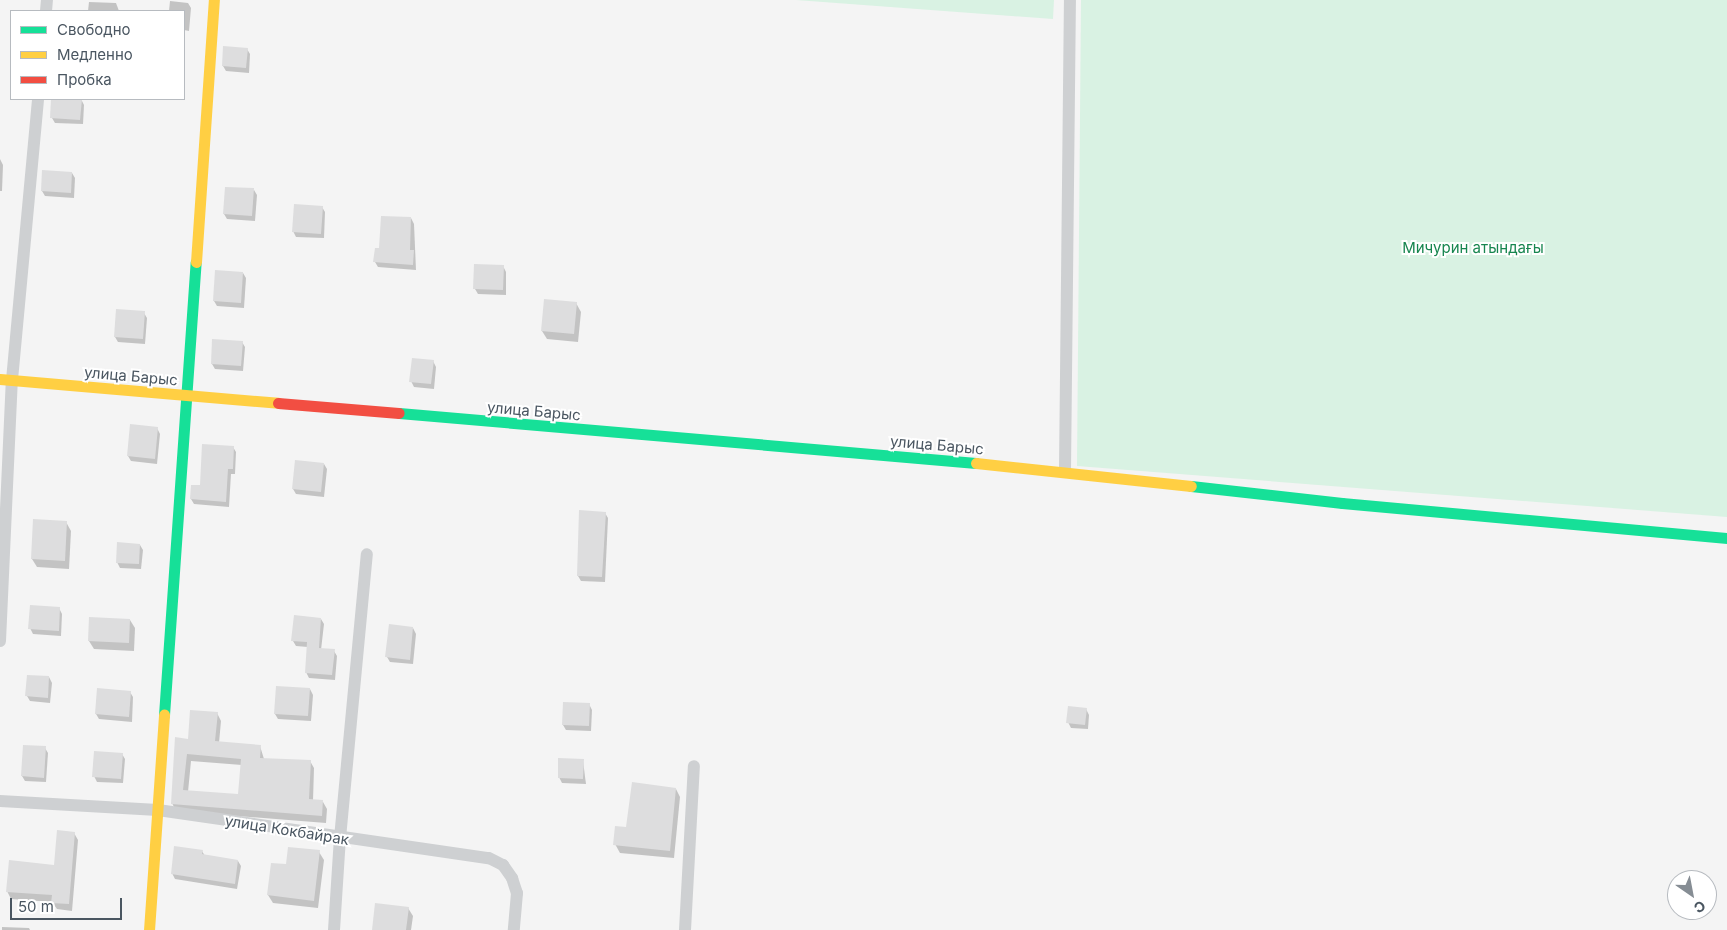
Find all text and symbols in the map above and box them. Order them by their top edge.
legend [10,10,185,100]
text: Свободно [57,20,131,39]
text: Медленно [57,45,133,64]
text: Пробка [57,70,112,89]
park label: Мичурин атындағы [1402,239,1544,257]
street label: улица Барыс [84,363,178,389]
street label: улица Барыс [487,398,581,424]
street label: улица Барыс [890,432,984,458]
street label: улица Кокбайрак [224,811,350,849]
north arrow [1667,870,1717,920]
scale bar [12,888,125,920]
text: 50 m [18,897,54,916]
text: С [1691,897,1709,917]

